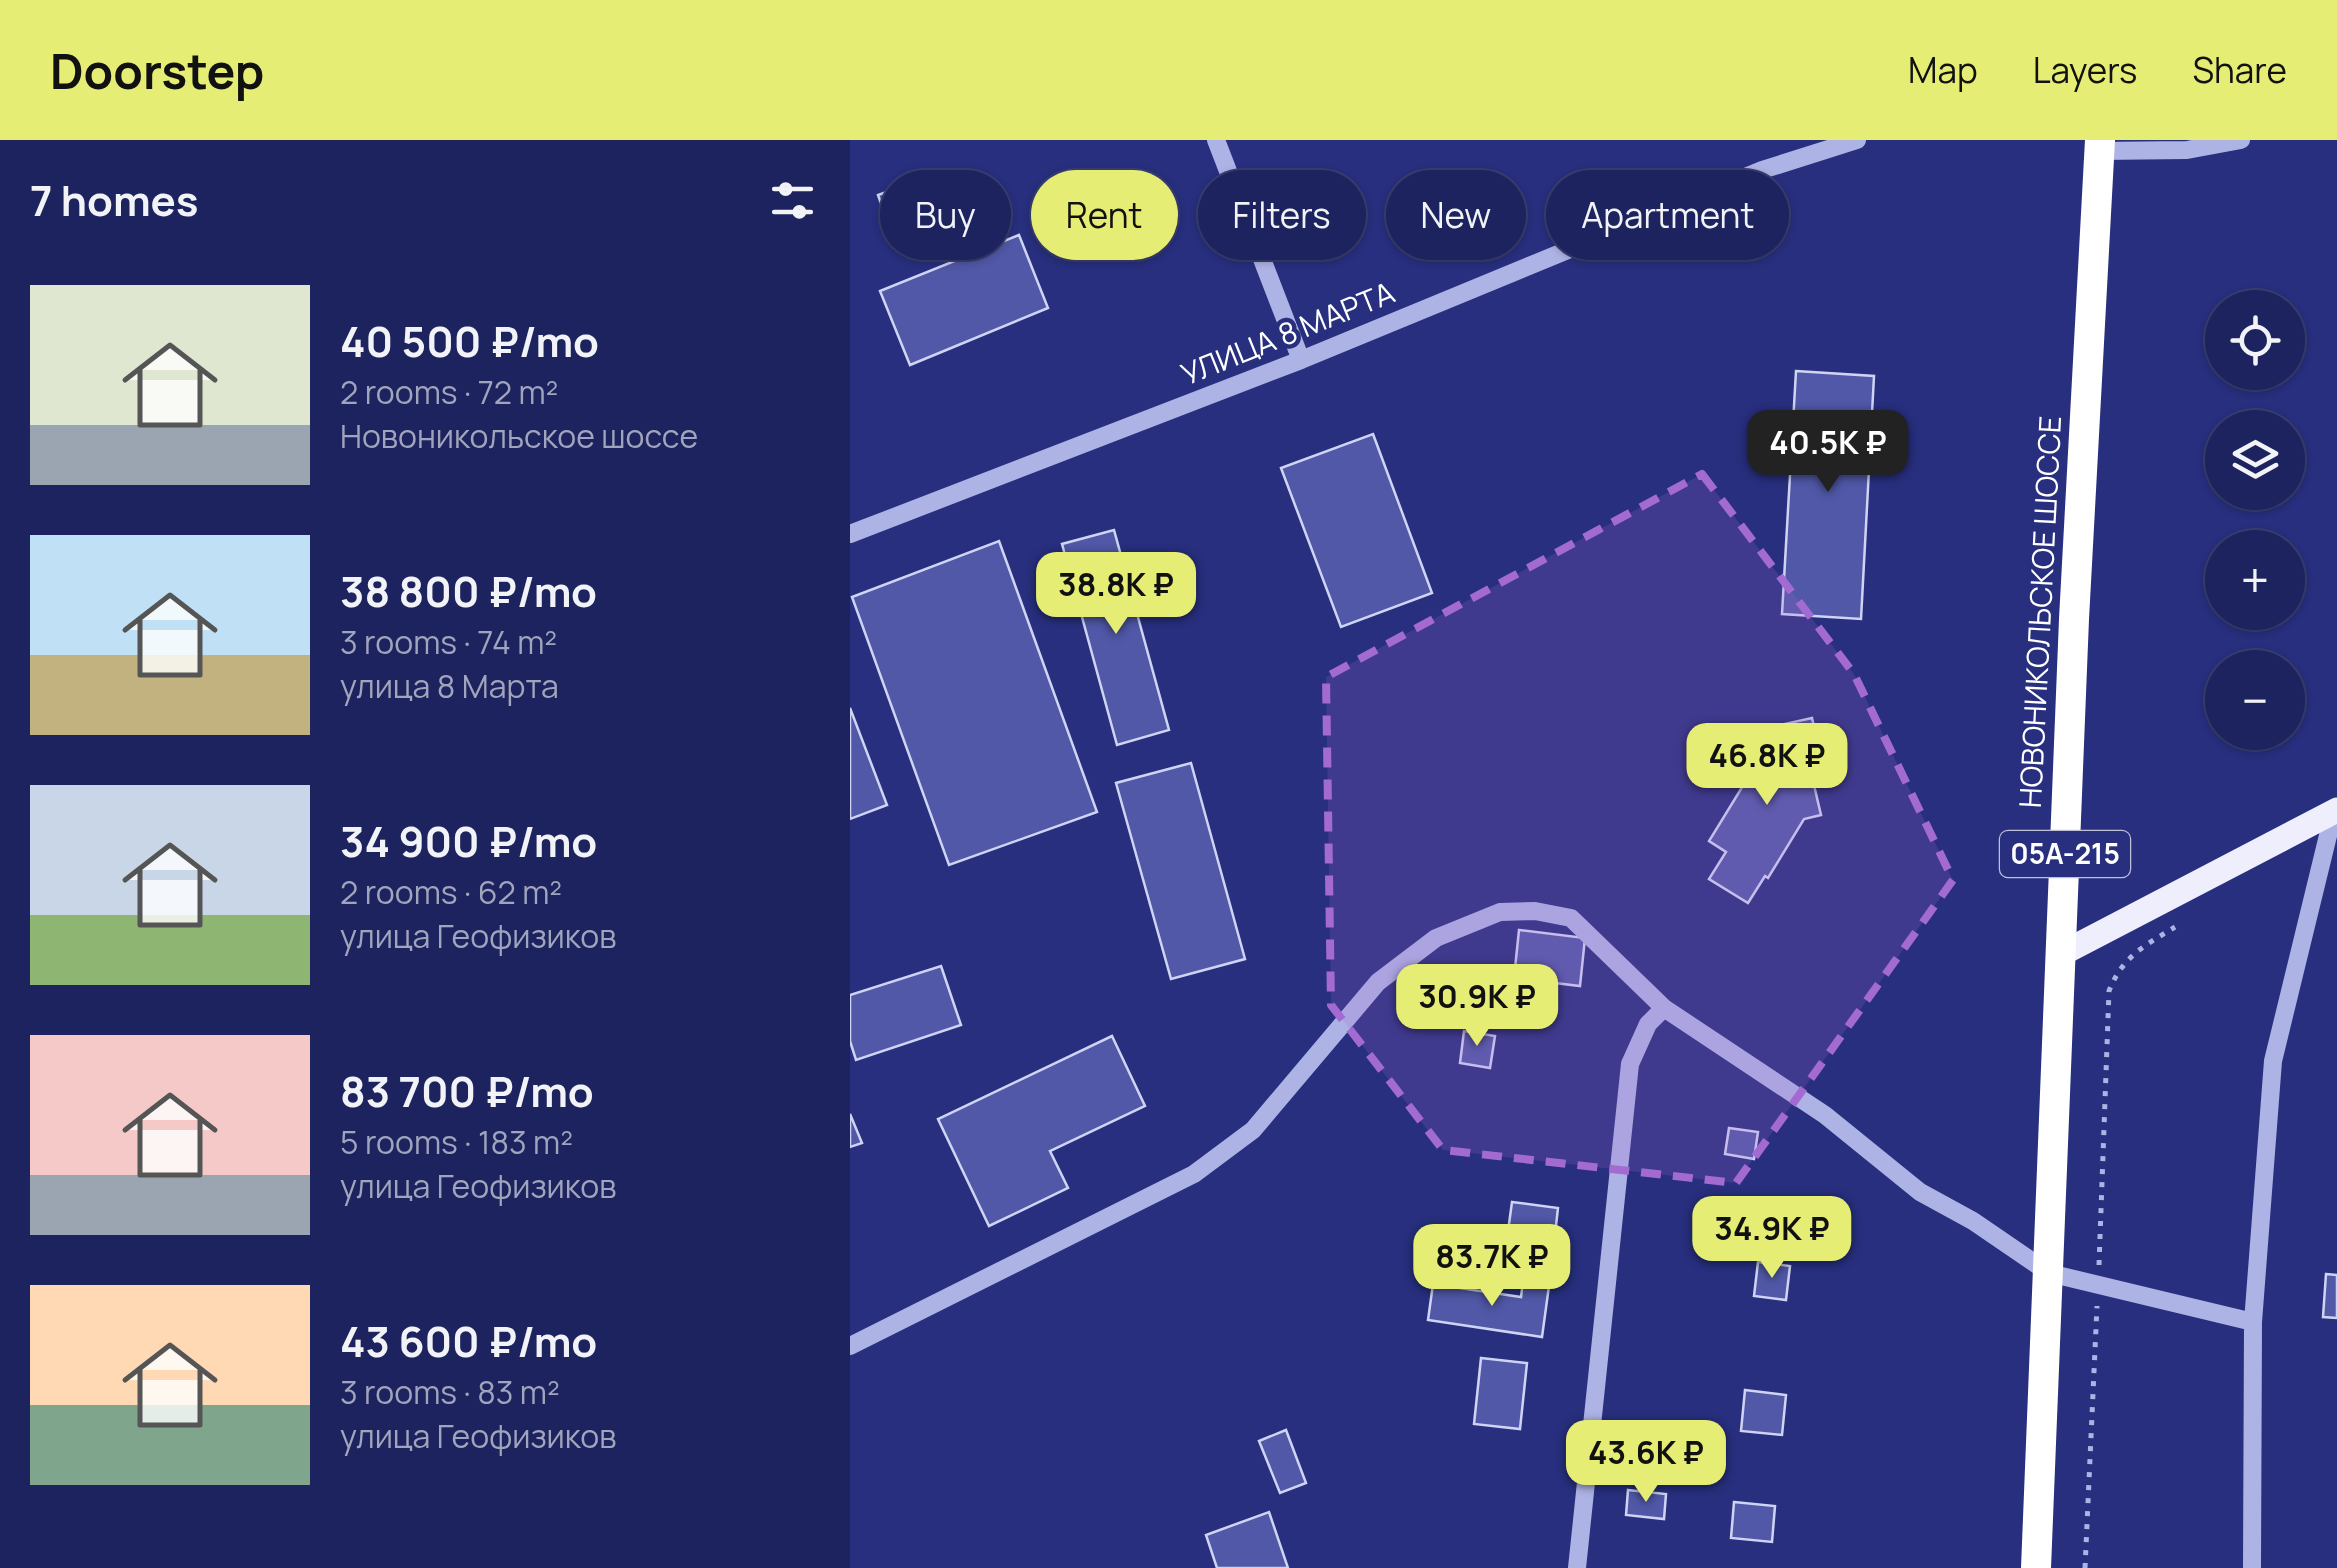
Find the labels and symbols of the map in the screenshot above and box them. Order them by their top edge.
street label: УЛИЦА 8 МАРТА [1175,271,1400,394]
pin: 40.5K ₽ [1736,410,1920,495]
street label: НОВОНИКОЛЬСКОЕ ШОССЕ [2009,415,2070,809]
pin: 38.8K ₽ [1024,552,1208,637]
pin: 46.8K ₽ [1675,723,1859,808]
road number: 05А-215 [2000,831,2130,877]
pin: 30.9K ₽ [1385,964,1569,1049]
pin: 34.9K ₽ [1680,1196,1864,1281]
pin: 83.7K ₽ [1400,1224,1584,1309]
pin: 43.6K ₽ [1554,1420,1738,1505]

